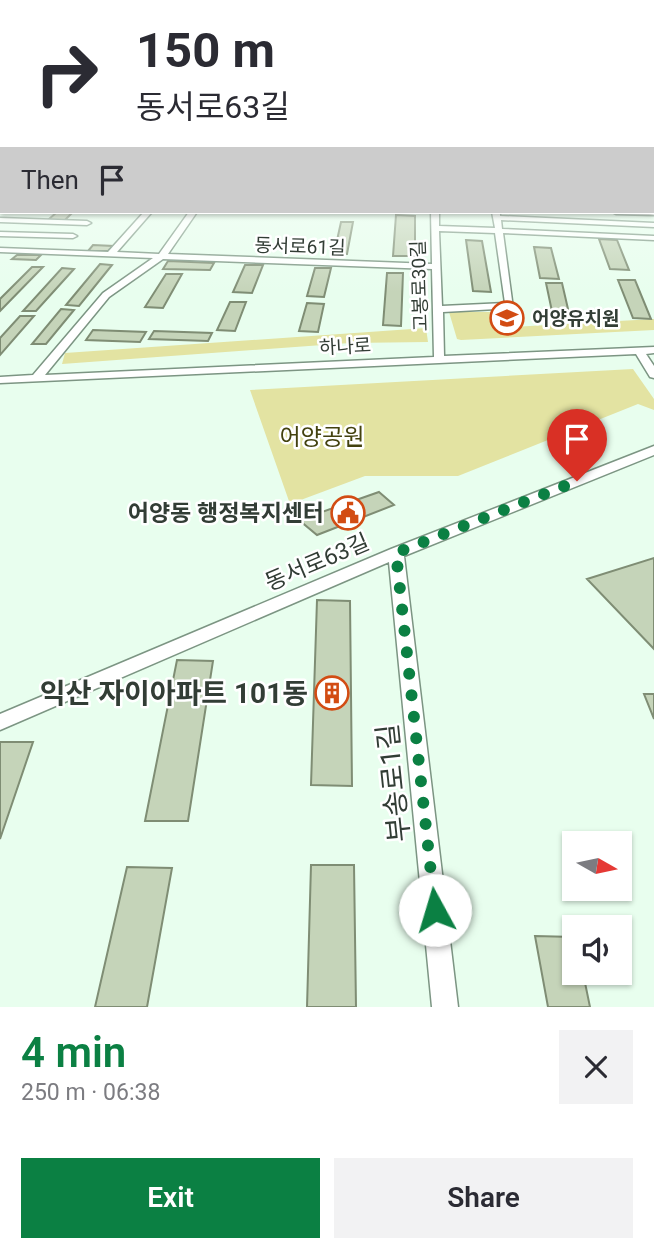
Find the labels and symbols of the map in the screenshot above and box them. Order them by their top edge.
street label: 동서로61길 [254,233,346,260]
street label: 고봉로30길 [406,240,433,332]
school or university icon: 어양유치원 [488,299,526,337]
place label: 어양유치원 [532,307,619,330]
street label: 하나로 [318,334,372,359]
pin [547,409,607,481]
park label: 어양공원 [280,424,364,451]
public building icon: 어양동 행정복지센터 [329,494,367,532]
place label: 어양동 행정복지센터 [128,500,324,527]
street label: 동서로63길 [261,528,373,596]
building icon: 익산 자이아파트 101동 [313,674,351,712]
place label: 익산 자이아파트 101동 [40,677,308,710]
street label: 부송로1길 [371,722,416,844]
north arrow [562,831,632,901]
position arrow [398,873,472,947]

